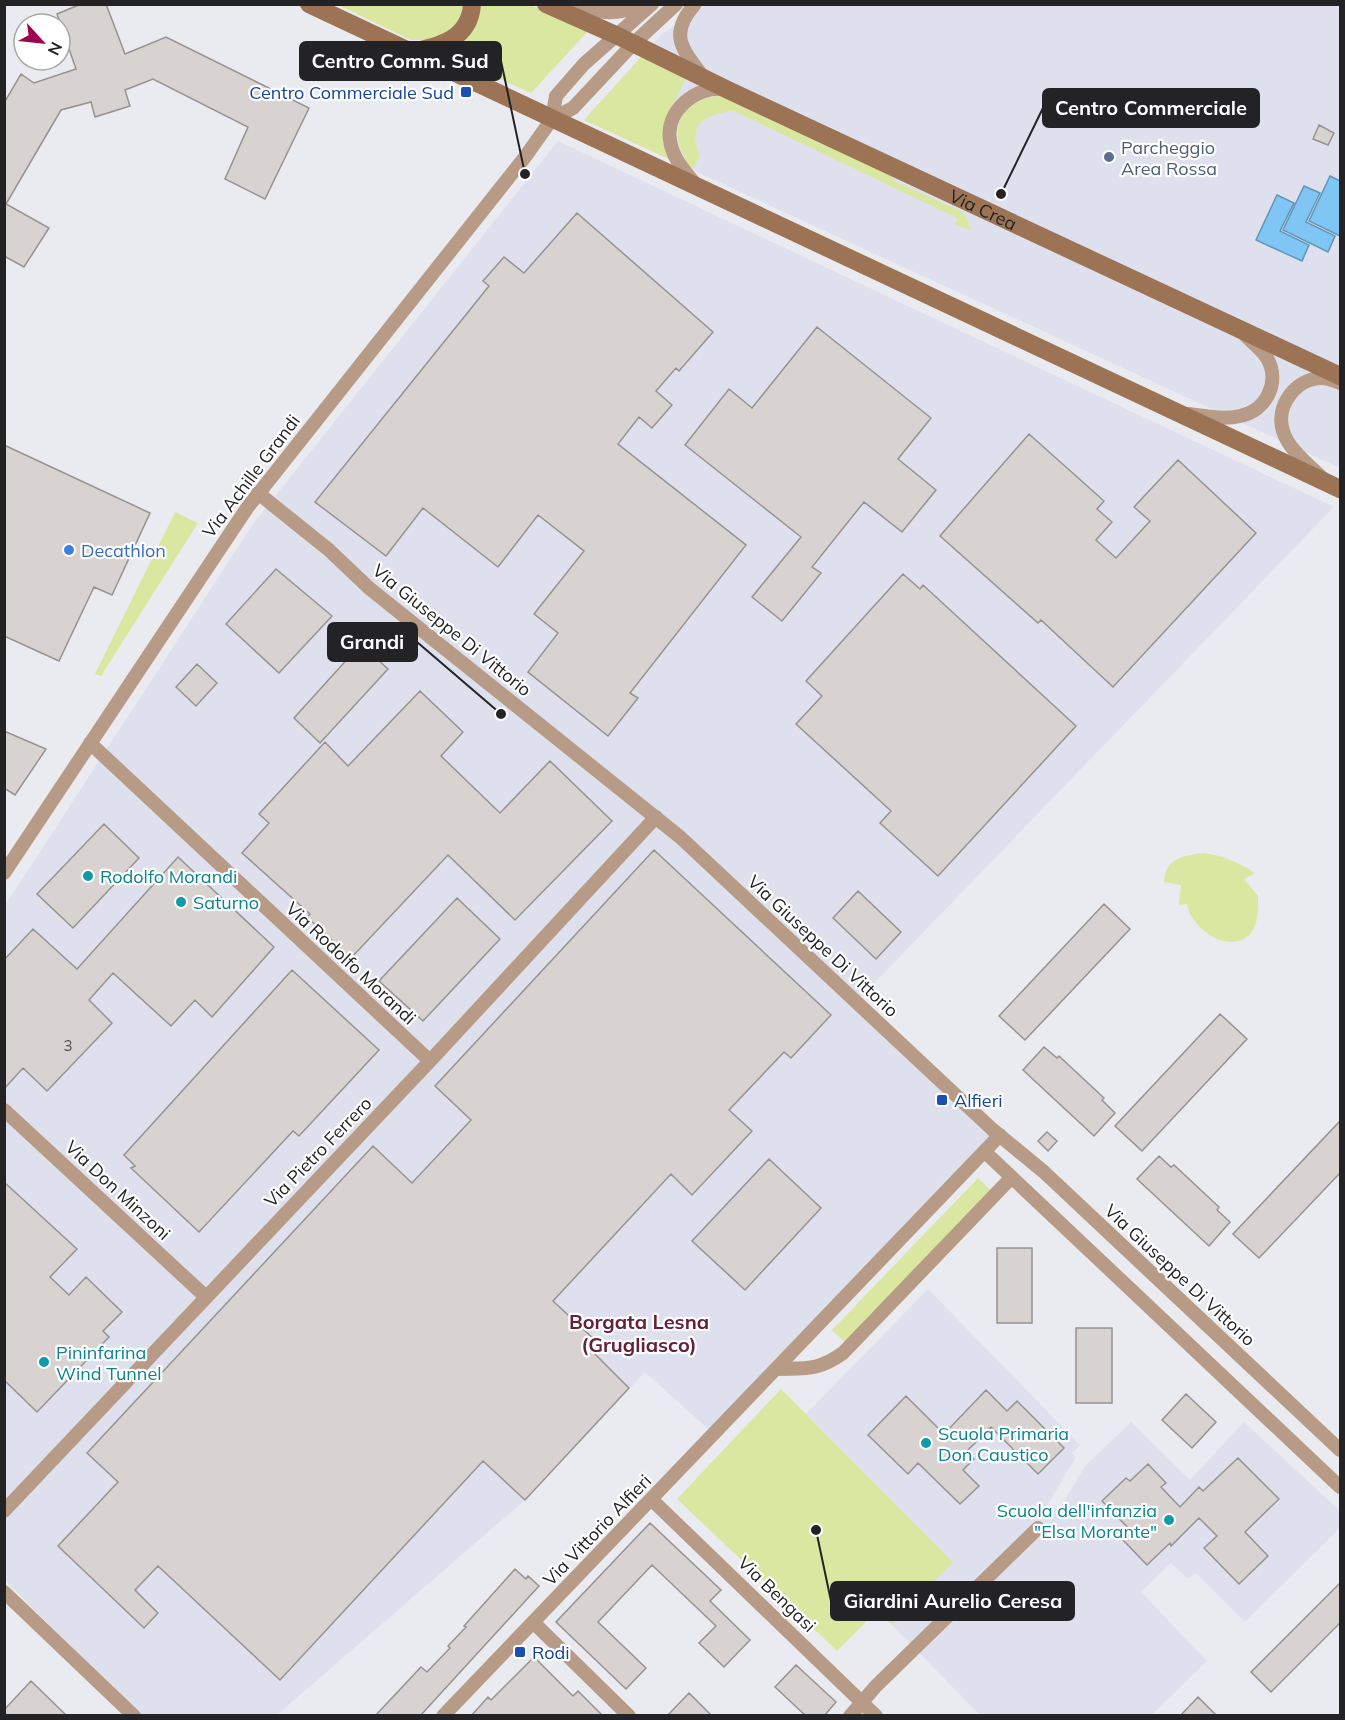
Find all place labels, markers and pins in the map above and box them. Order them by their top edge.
callout: Centro Comm. Sud [300,42,501,80]
place label: Centro Commerciale Sud [249,81,454,104]
marker: Centro Commerciale Sud [459,85,473,99]
callout: Centro Commerciale [1043,89,1259,127]
place label: Parcheggio Area Rossa [1121,136,1217,180]
marker: Parcheggio Area Rossa [1102,150,1116,164]
place label: Decathlon [81,539,166,562]
marker: Decathlon [62,543,76,557]
callout: Grandi [328,623,417,661]
place label: Rodolfo Morandi [100,865,237,888]
marker: Rodolfo Morandi [81,869,95,883]
place label: Saturno [193,891,259,914]
marker: Saturno [174,895,188,909]
place label: Alfieri [954,1089,1002,1112]
marker: Alfieri [935,1093,949,1107]
place label: Pininfarina Wind Tunnel [56,1341,161,1385]
marker: Pininfarina Wind Tunnel [37,1355,51,1369]
place label: Scuola Primaria Don Caustico [938,1422,1069,1466]
marker: Scuola Primaria Don Caustico [919,1436,933,1450]
place label: Scuola dell'infanzia "Elsa Morante" [997,1499,1157,1543]
marker: Scuola dell'infanzia "Elsa Morante" [1162,1513,1176,1527]
callout: Giardini Aurelio Ceresa [831,1582,1074,1620]
place label: Rodi [532,1641,570,1664]
marker: Rodi [513,1645,527,1659]

